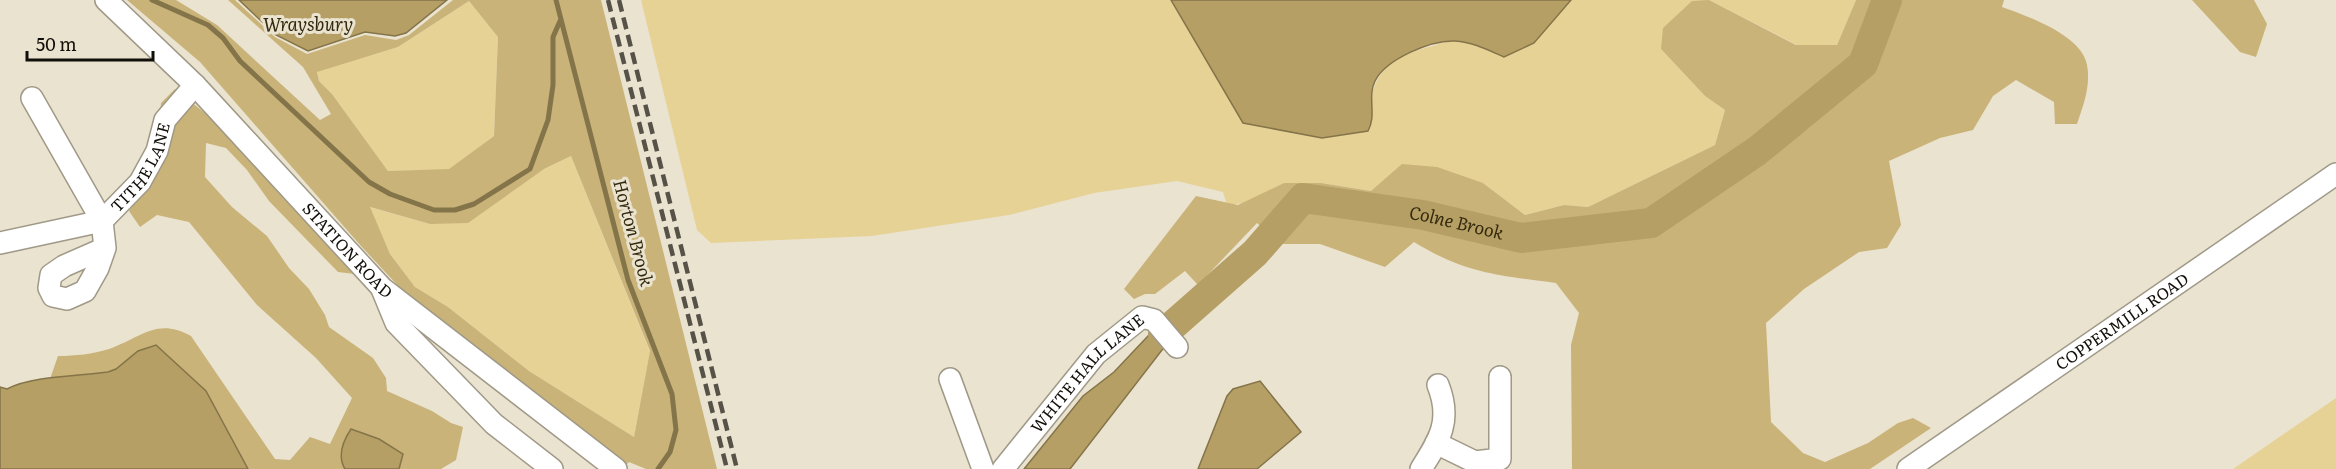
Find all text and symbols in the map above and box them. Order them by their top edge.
water label: Wraysbury [263,10,353,37]
scale bar [27,24,153,62]
text: 50 m [36,30,77,57]
street label: TITHE LANE [104,120,175,217]
water label: Horton Brook [607,176,662,289]
street label: STATION ROAD [298,196,398,303]
water label: Colne Brook [1408,198,1507,246]
street label: COPPERMILL ROAD [2050,266,2193,375]
street label: WHITE HALL LANE [1024,307,1149,437]

